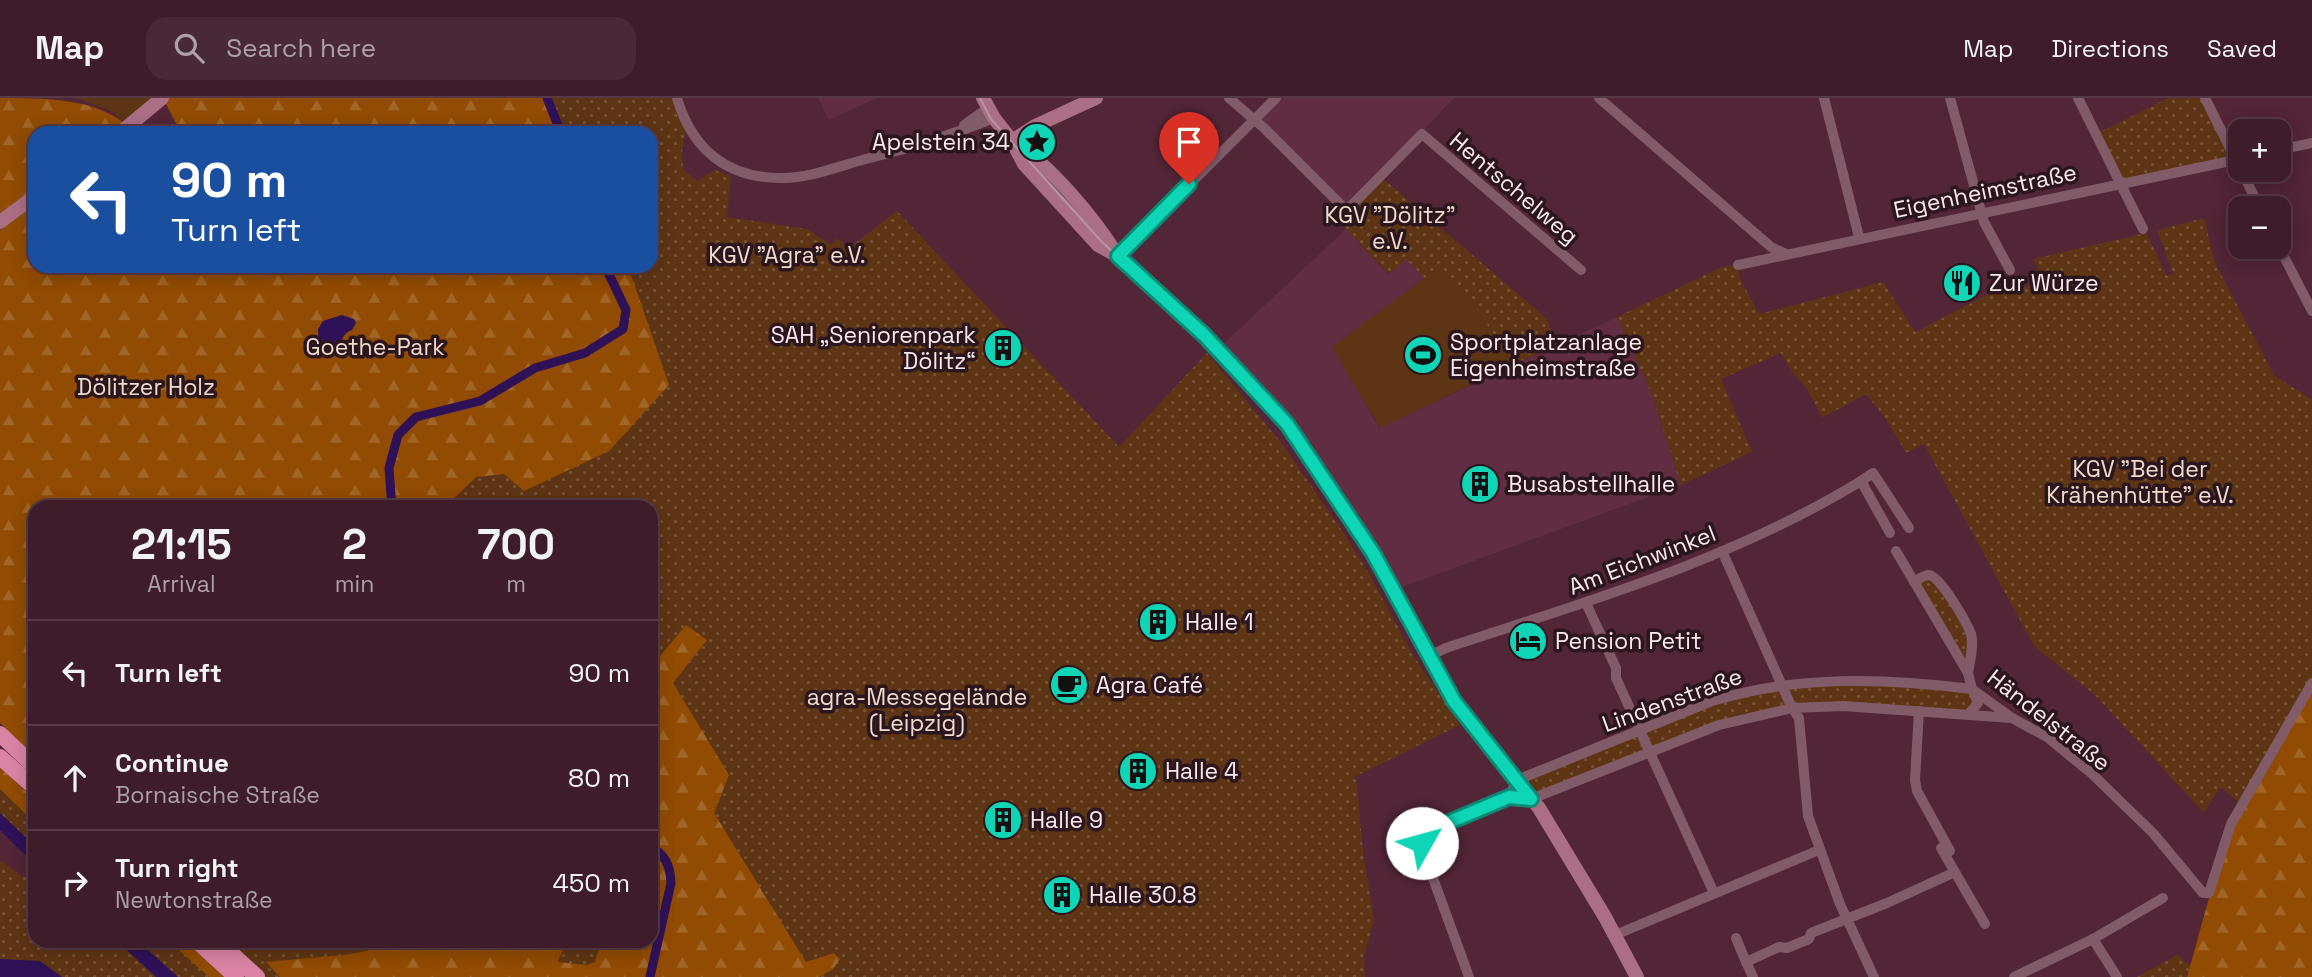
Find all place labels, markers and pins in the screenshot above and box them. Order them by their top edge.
pin [1159,112,1219,184]
place icon: Apelstein 34 [1016,121,1058,163]
place label: Apelstein 34 [872,127,1010,157]
restaurant icon: Zur Würze [1941,262,1983,304]
place label: Zur Würze [1989,268,2099,298]
place label: SAH „Seniorenpark Dölitz“ [771,320,976,376]
building icon: SAH „Seniorenpark Dölitz“ [982,327,1024,369]
place label: Sportplatzanlage Eigenheimstraße [1450,327,1642,383]
sports icon: Sportplatzanlage Eigenheimstraße [1402,334,1444,376]
building icon: Busabstellhalle [1459,463,1501,505]
place label: Busabstellhalle [1507,469,1675,499]
building icon: Halle 1 [1137,601,1179,643]
place label: Halle 1 [1185,607,1254,637]
hotel icon: Pension Petit [1507,620,1549,662]
place label: Pension Petit [1555,626,1702,656]
cafe icon: Agra Café [1048,664,1090,706]
place label: Agra Café [1096,670,1203,700]
building icon: Halle 4 [1117,750,1159,792]
place label: Halle 4 [1165,756,1239,786]
building icon: Halle 9 [982,799,1024,841]
place label: Halle 9 [1030,805,1103,835]
building icon: Halle 30.8 [1041,874,1083,916]
place label: Halle 30.8 [1089,880,1197,910]

